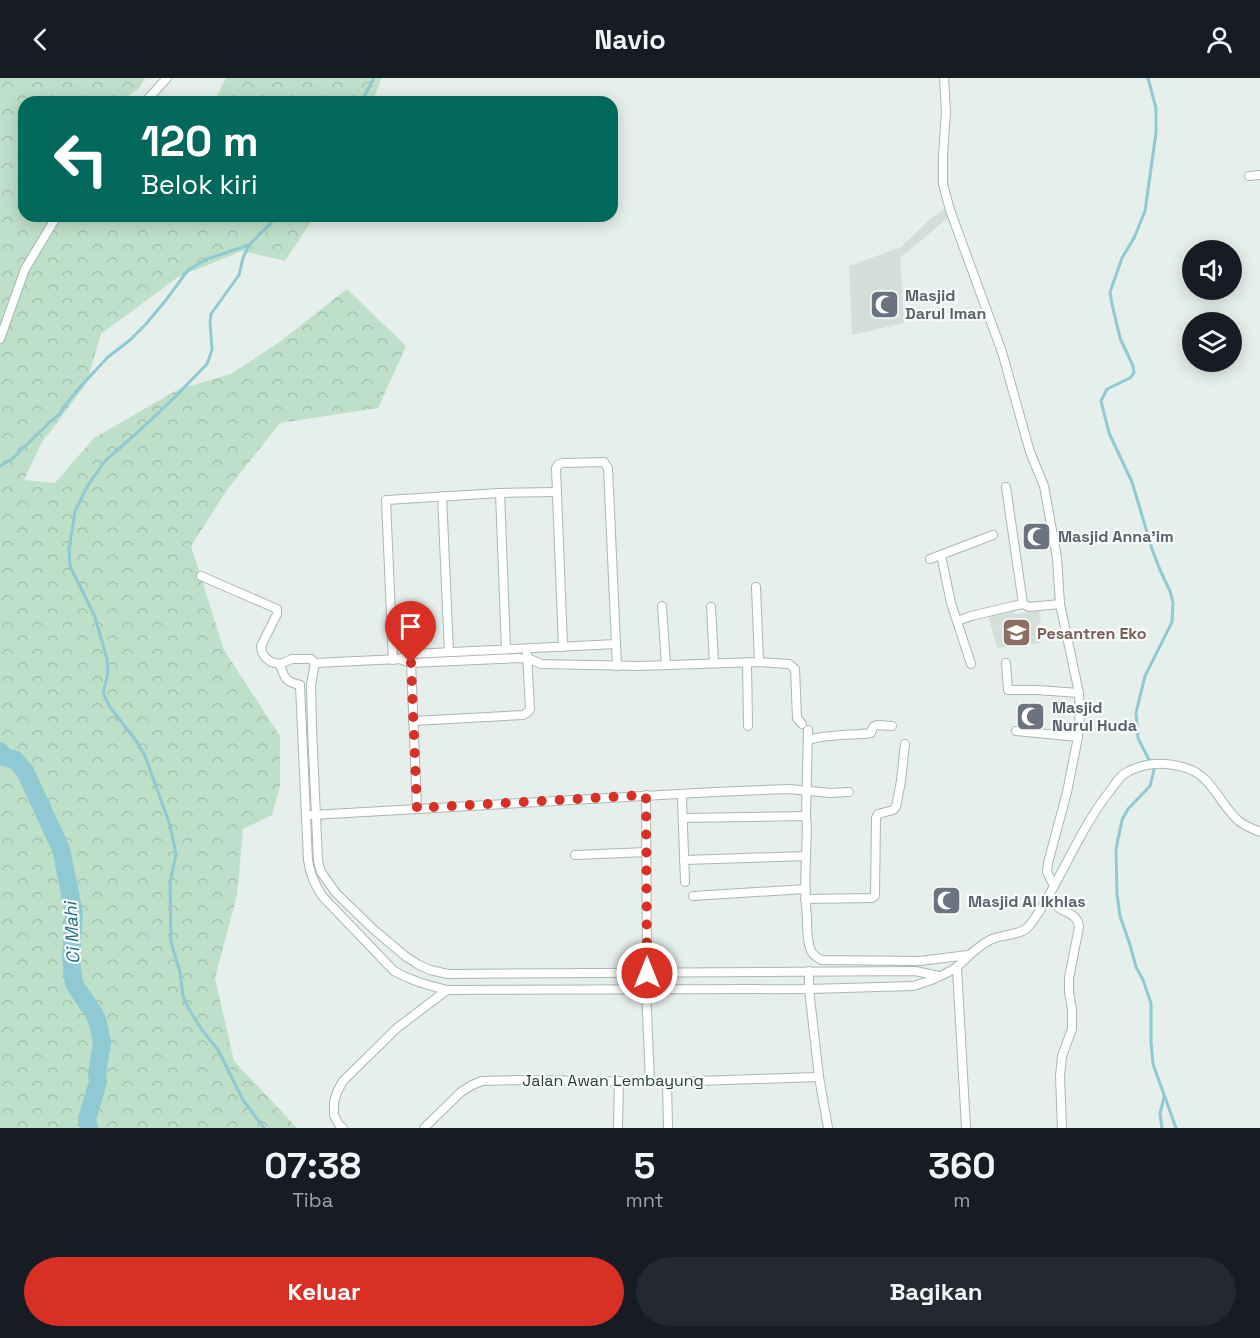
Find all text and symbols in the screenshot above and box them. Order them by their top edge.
text: Navio [594,22,666,57]
icon: back [24,23,57,56]
icon: person [1203,23,1236,56]
text: 120 m [141,115,259,168]
icon: left [42,120,120,198]
text: Belok kiri [141,167,258,202]
map controls [1182,240,1242,372]
button: sound [1182,240,1242,300]
place label: Masjid Darul Iman [905,285,986,324]
mosque icon: Masjid Darul Iman [868,288,900,320]
button: layers [1182,312,1242,372]
mosque icon: Masjid Anna'im [1021,520,1053,552]
place label: Masjid Anna'im [1058,526,1174,547]
pin [385,601,436,663]
icon: arrive [394,610,427,643]
school or university icon: Pesantren Eko [1000,617,1032,649]
place label: Pesantren Eko [1037,623,1147,644]
place label: Masjid Nurul Huda [1052,697,1137,736]
mosque icon: Masjid Nurul Huda [1015,700,1047,732]
mosque icon: Masjid Al Ikhlas [931,885,963,917]
place label: Masjid Al Ikhlas [968,891,1086,912]
water label: Ci Mahi [58,899,85,965]
position arrow [615,941,679,1005]
street label: Jalan Awan Lembayung [522,1070,704,1091]
text: 07:38 [264,1143,361,1189]
text: 5 [634,1143,655,1189]
text: 360 [928,1143,996,1189]
text: Tiba [292,1187,333,1213]
text: mnt [625,1187,664,1213]
text: m [953,1187,970,1213]
button: Keluar [24,1257,624,1326]
button: Bagikan [636,1257,1236,1326]

